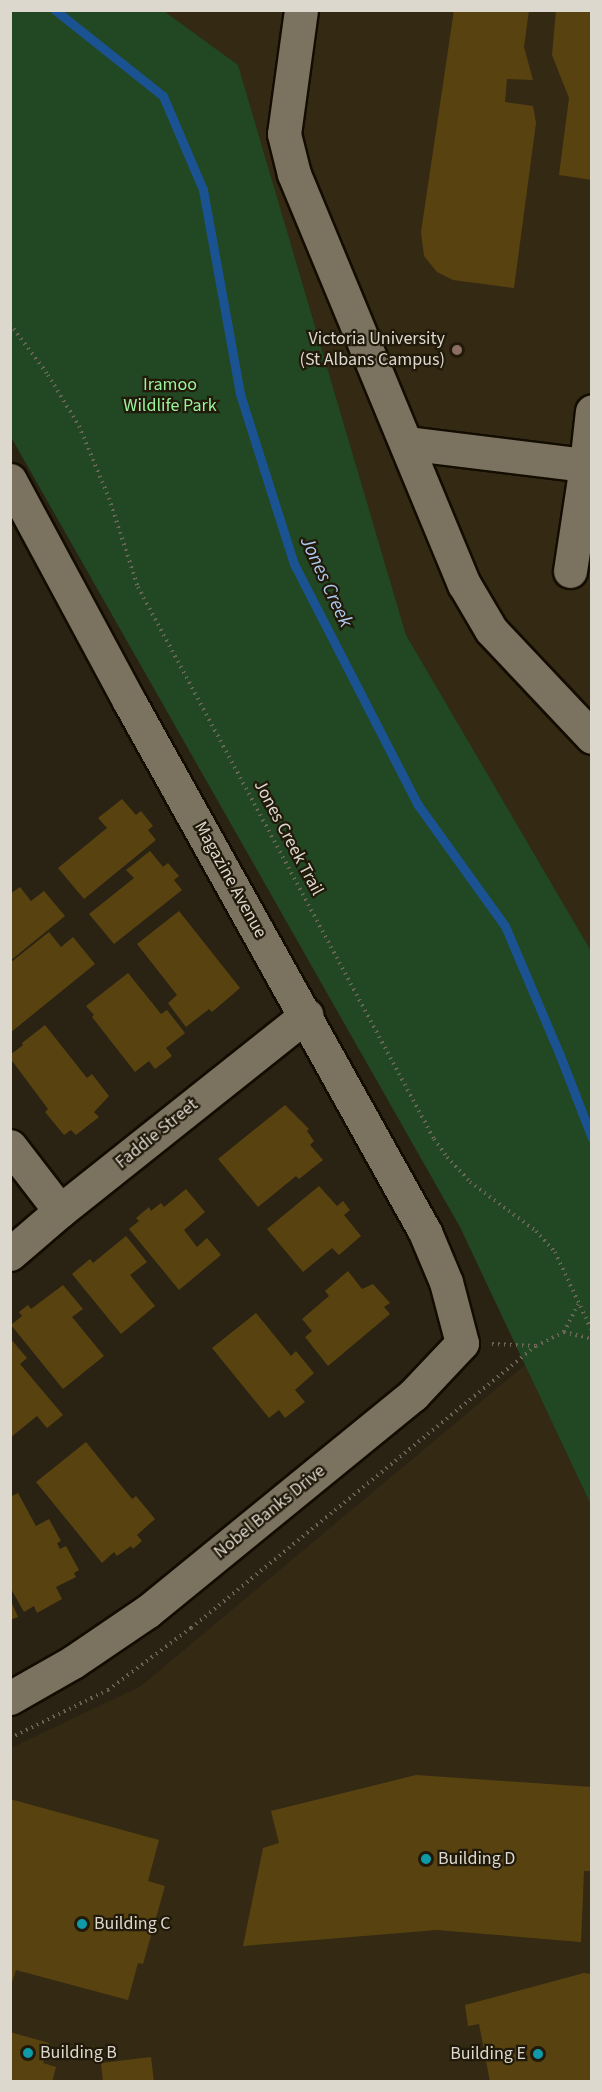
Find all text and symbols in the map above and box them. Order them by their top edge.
place label: Victoria University (St Albans Campus) [299,329,445,372]
marker: Victoria University (St Albans Campus) [450,343,464,357]
park label: Iramoo Wildlife Park [123,375,217,418]
water label: Jones Creek [294,533,358,631]
street label: Jones Creek Trail [248,777,328,899]
street label: Magazine Avenue [189,818,271,942]
street label: Faddie Street [112,1094,202,1174]
street label: Nobel Banks Drive [210,1460,330,1564]
place label: Building D [438,1848,515,1870]
marker: Building D [419,1852,433,1866]
place label: Building C [94,1913,171,1935]
marker: Building C [75,1917,89,1931]
place label: Building B [40,2042,117,2064]
place label: Building E [450,2043,526,2065]
marker: Building B [21,2046,35,2060]
marker: Building E [531,2047,545,2061]

